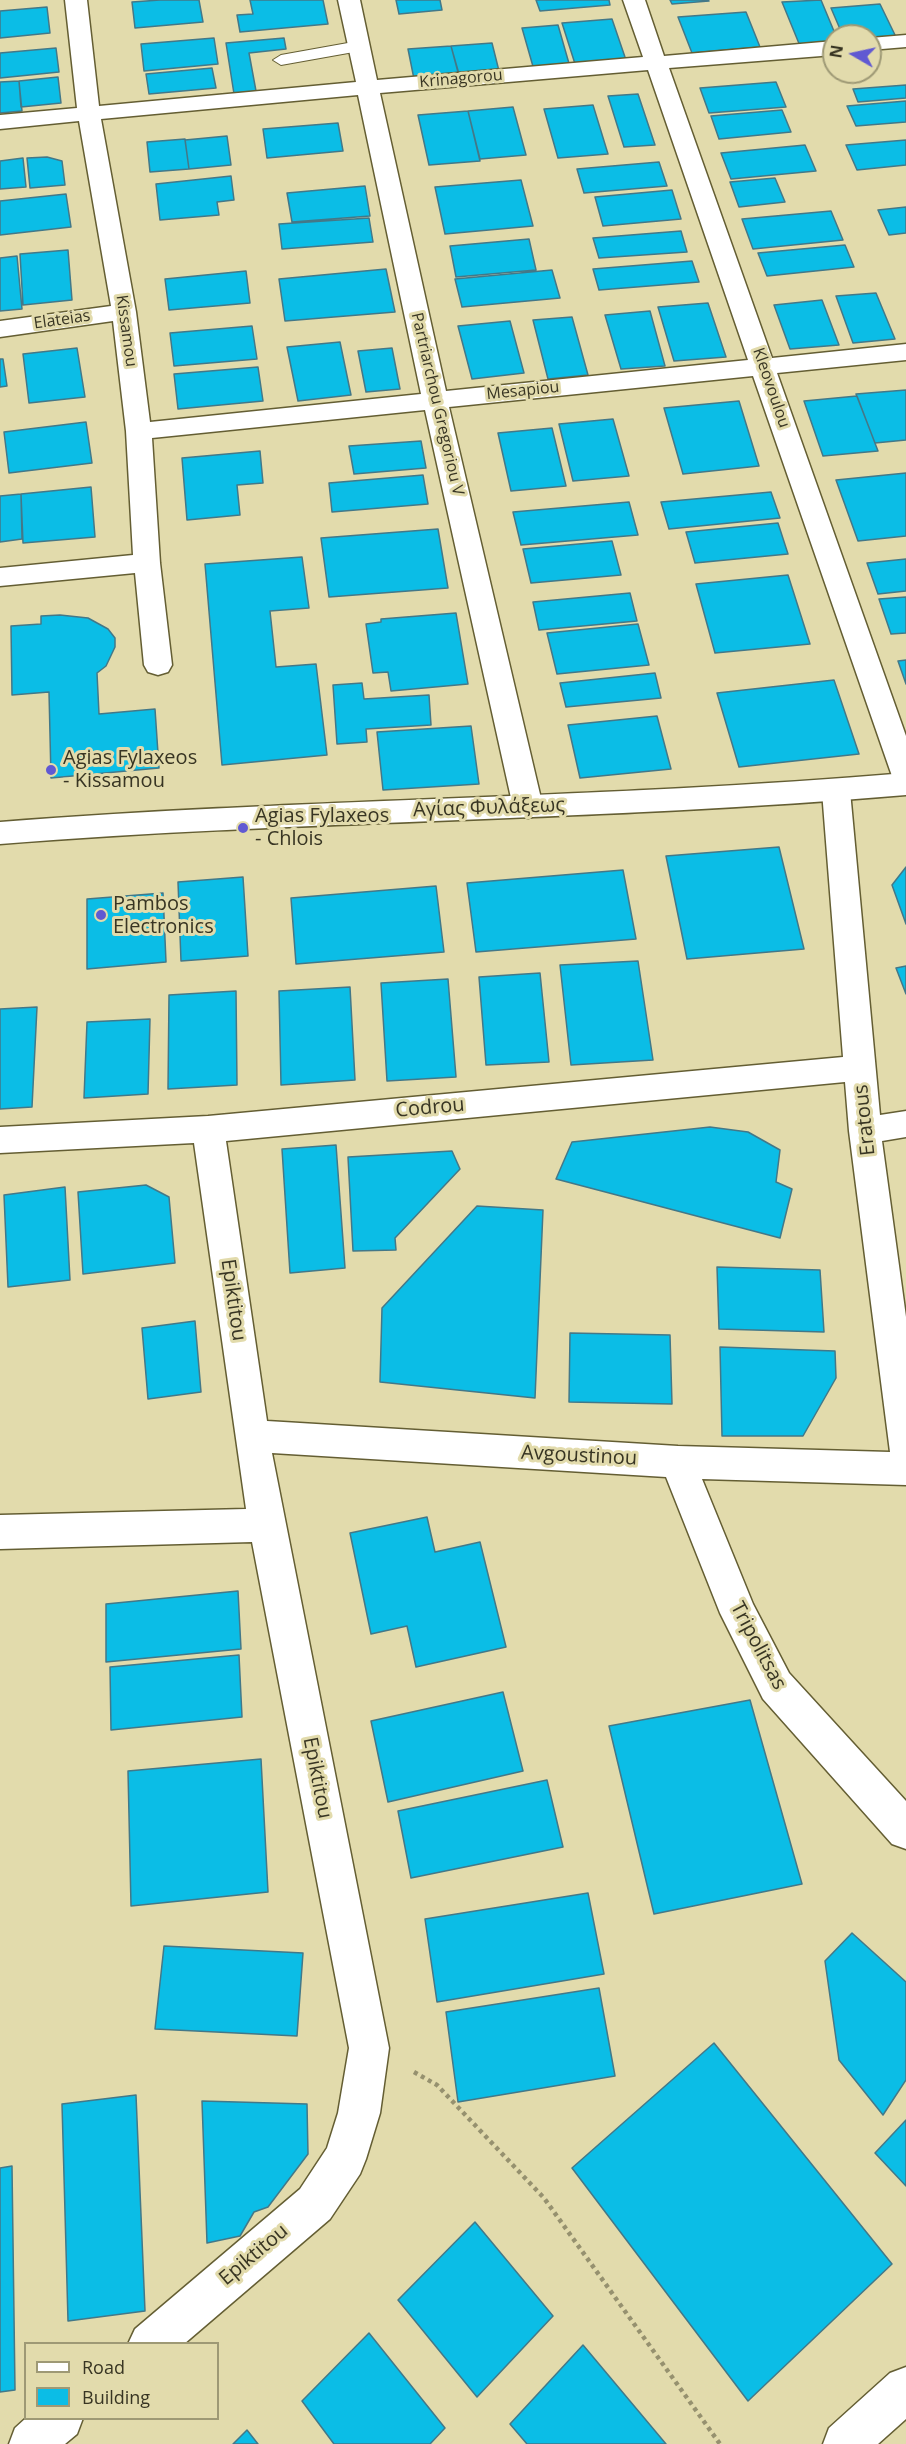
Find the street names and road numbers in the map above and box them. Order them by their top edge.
street label: Krinagorou [419,66,503,92]
street label: Kissamou [111,294,141,368]
street label: Elateias [32,307,92,333]
street label: Partriarchou Gregoriou V [407,311,467,497]
street label: Kleovoulou [748,345,794,431]
street label: Mesapiou [486,378,560,404]
street label: Αγίας Φυλάξεως [413,793,565,823]
street label: Eratous [849,1083,881,1157]
street label: Codrou [394,1093,466,1123]
street label: Epiktitou [215,1257,251,1343]
street label: Avgoustinou [520,1441,638,1471]
street label: Tripolitsas [725,1598,791,1694]
street label: Epiktitou [297,1735,337,1821]
street label: Epiktitou [215,2219,293,2291]

